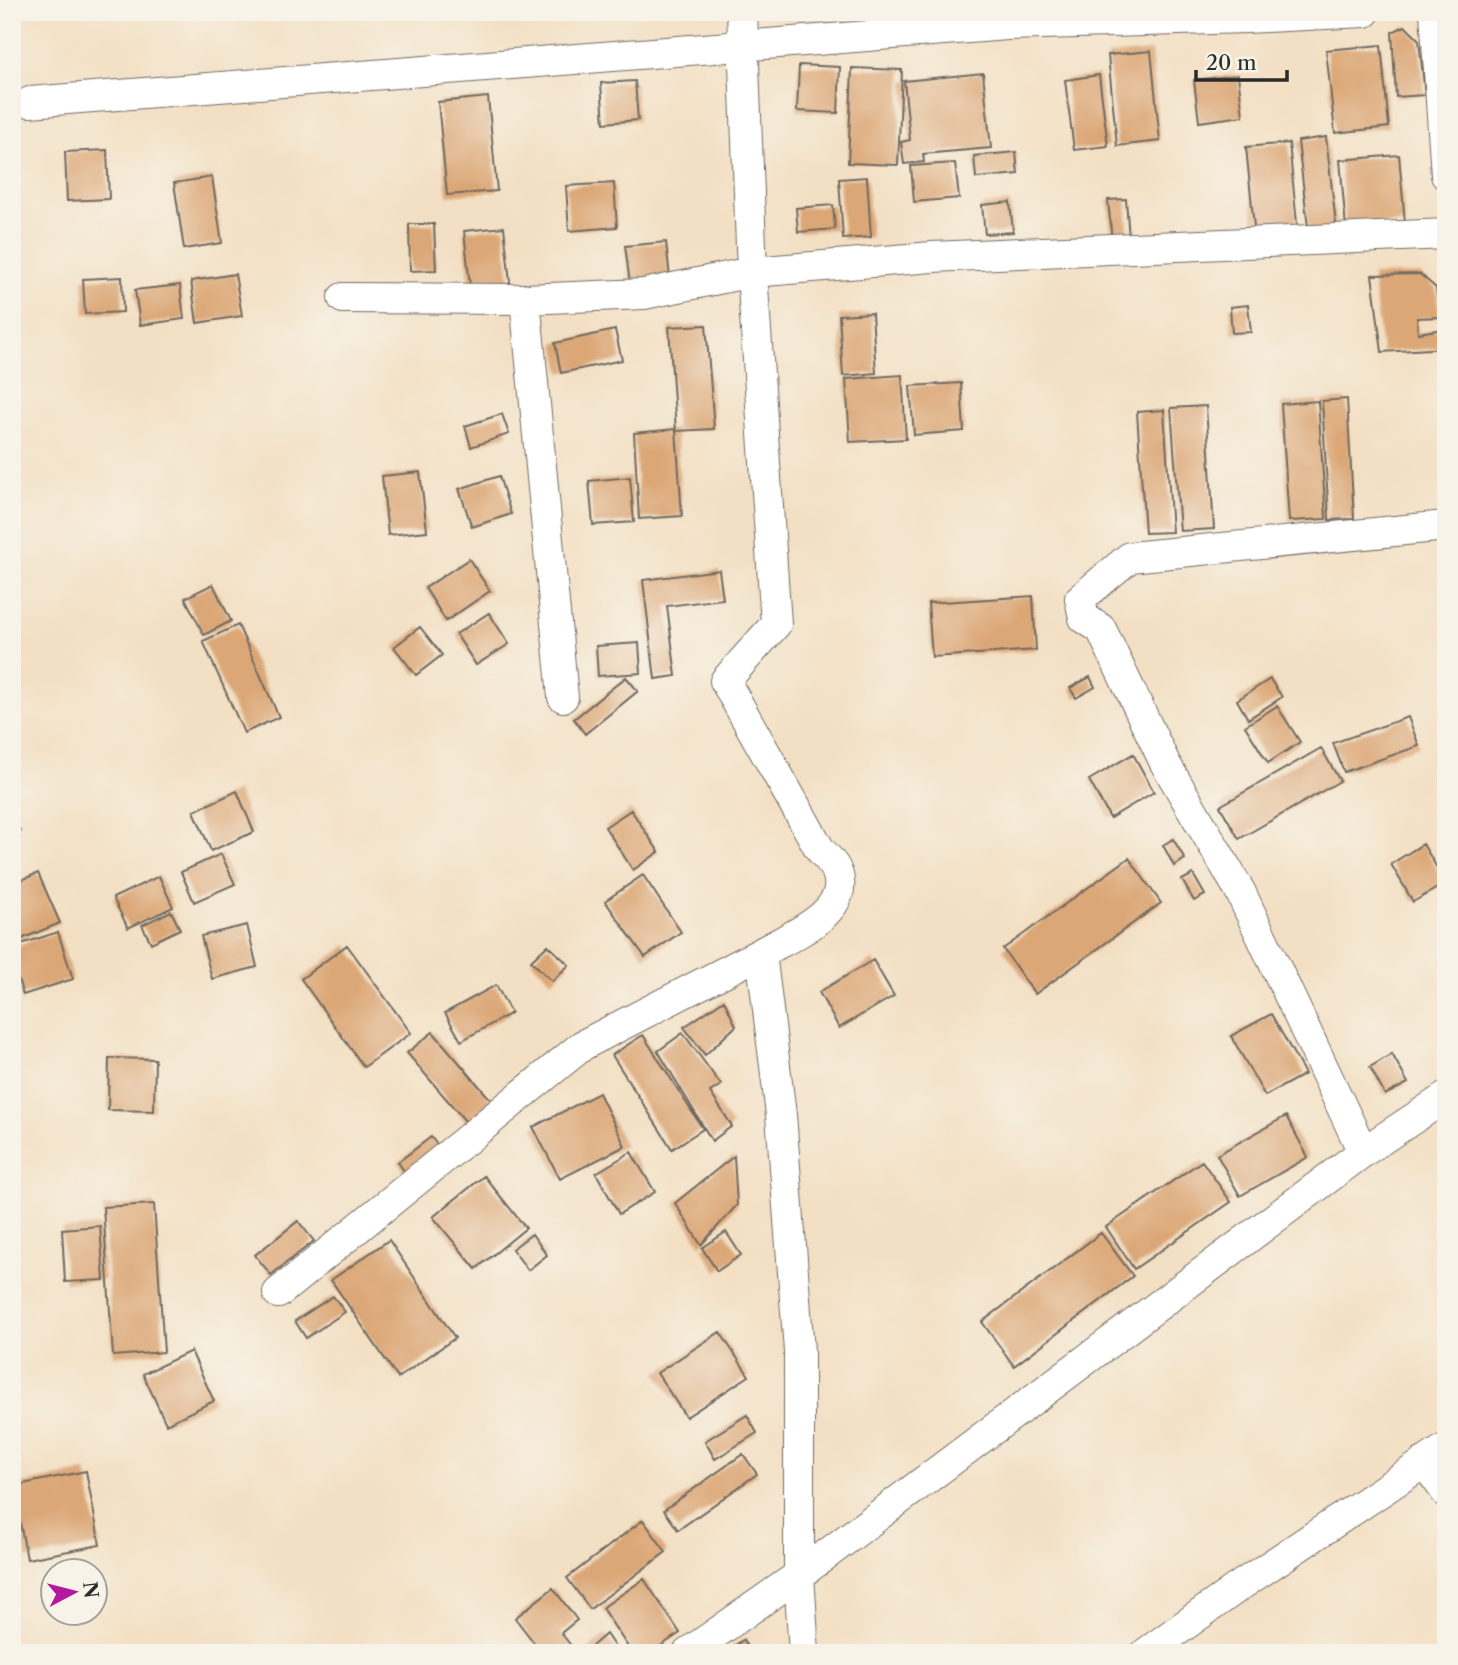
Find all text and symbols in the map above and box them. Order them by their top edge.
scale bar [1196,38,1286,82]
text: 20 m [1206,50,1257,75]
north arrow [38,1556,108,1626]
text: N [78,1580,103,1600]

